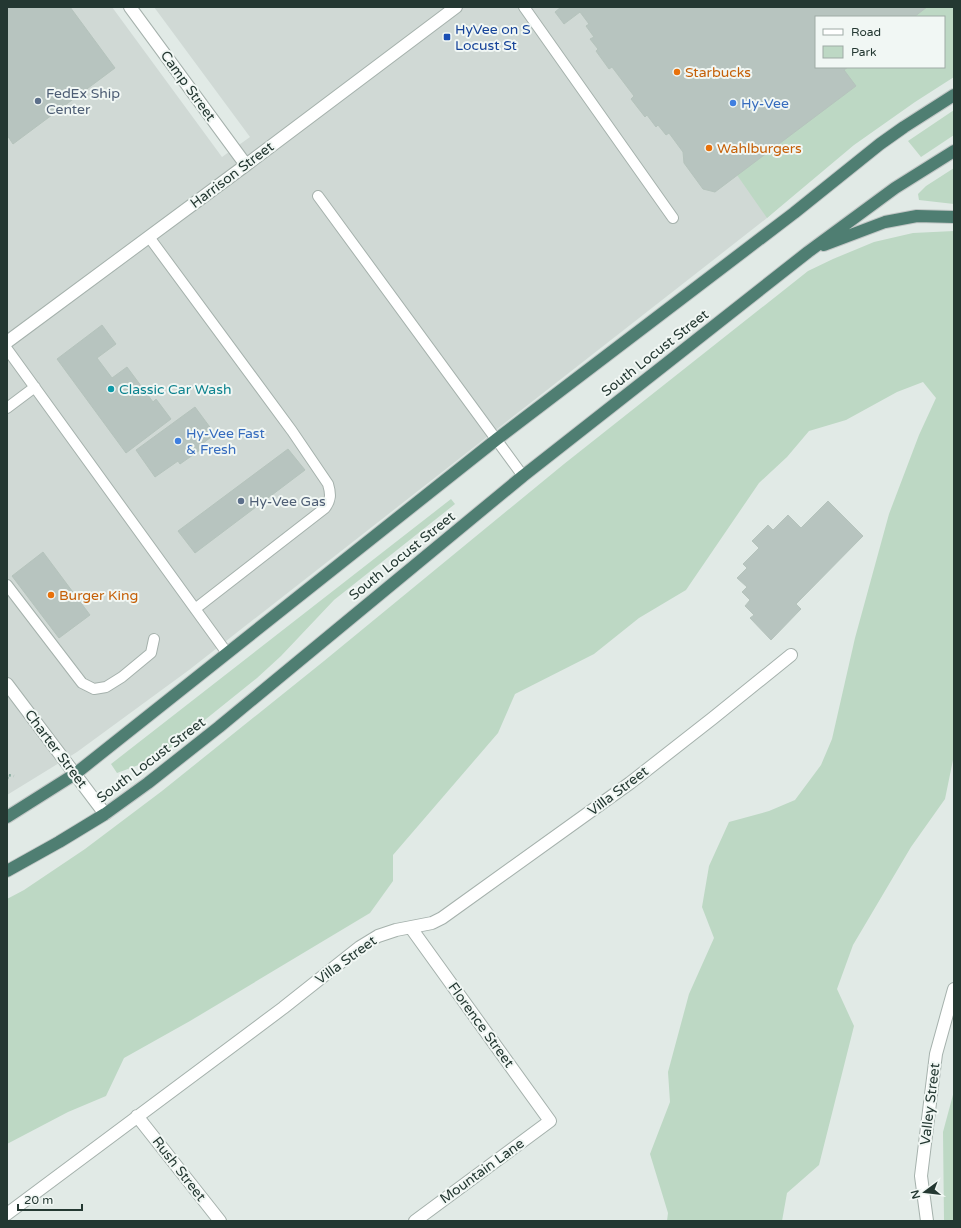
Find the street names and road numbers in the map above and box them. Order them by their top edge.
street label: Camp Street [157,47,220,125]
street label: Harrison Street [187,138,278,212]
street label: South Locust Street [598,305,713,400]
street label: South Locust Street [346,508,459,604]
street label: Charter Street [21,706,91,792]
street label: South Locust Street [93,713,209,806]
street label: Villa Street [584,762,652,819]
street label: Villa Street [312,932,380,988]
street label: Florence Street [444,979,518,1071]
street label: Valley Street [917,1061,944,1146]
street label: Rush Street [148,1133,210,1205]
street label: Mountain Lane [437,1135,527,1207]

